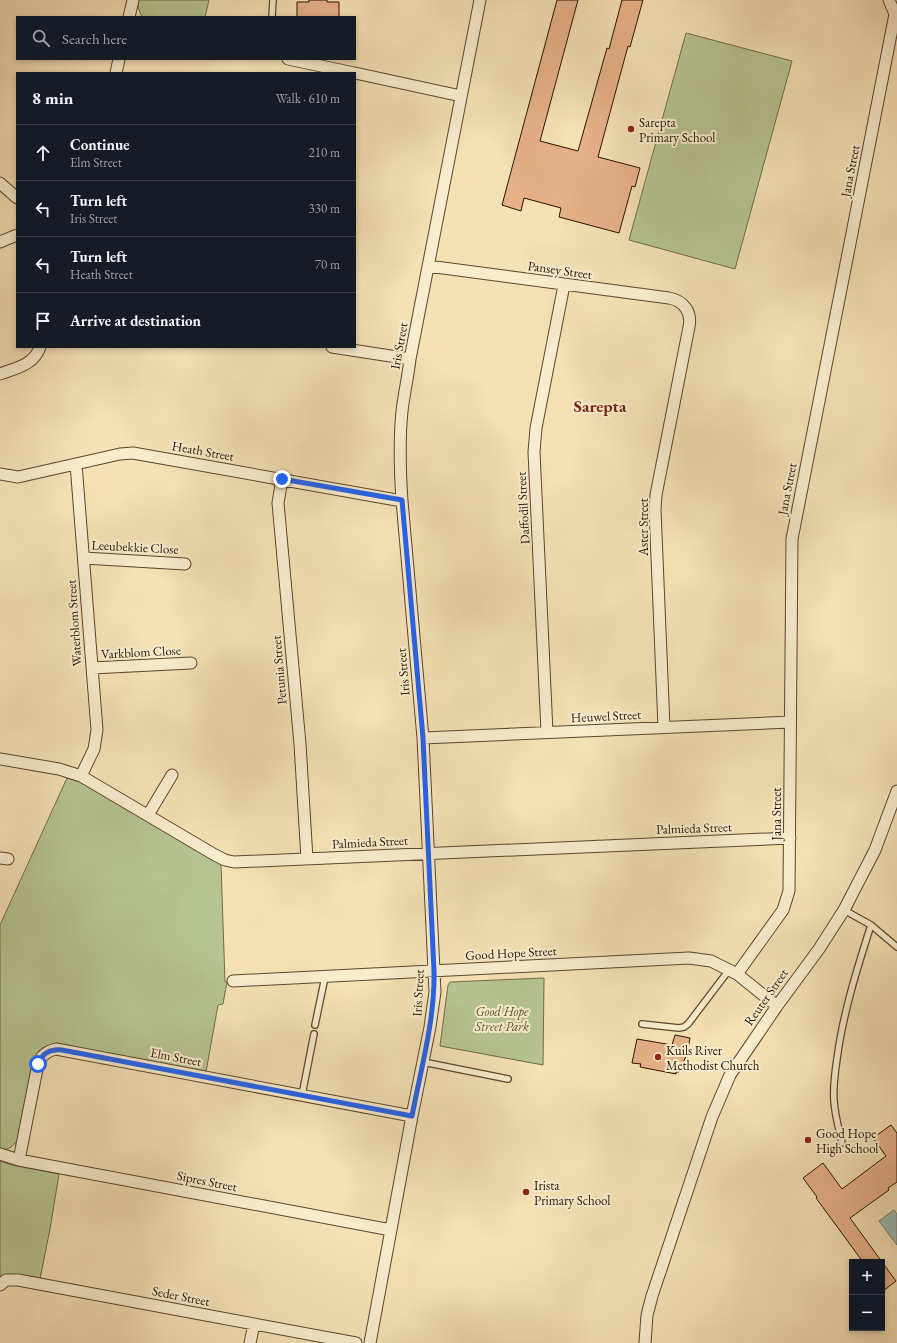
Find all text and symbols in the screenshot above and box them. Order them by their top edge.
search box [16,16,356,60]
icon: search [30,27,52,49]
text: Search here [62,29,127,48]
text: 8 min [32,87,73,109]
text: Walk · 610 m [276,90,340,107]
place label: Sarepta Primary School [639,114,715,146]
marker: Sarepta Primary School [626,124,636,134]
text: Continue [70,135,130,154]
icon: ahead [32,142,54,164]
street label: Jana Street [836,143,863,200]
text: 210 m [309,144,340,161]
text: Elm Street [70,154,122,171]
text: Turn left [70,191,127,210]
icon: left [32,198,54,220]
text: 330 m [309,200,340,217]
text: Iris Street [70,210,117,227]
text: Turn left [70,247,127,266]
icon: left [32,254,54,276]
text: 70 m [315,256,340,273]
street label: Pansey Street [527,257,593,283]
text: Heath Street [70,266,133,283]
icon: arrive [32,310,54,332]
text: Arrive at destination [70,311,201,330]
street label: Iris Street [387,321,411,371]
district label: Sarepta [574,395,627,417]
street label: Heath Street [171,437,235,465]
street label: Jana Street [773,461,800,518]
route end [273,470,291,488]
street label: Daffodil Street [513,471,533,545]
street label: Aster Street [635,498,652,557]
street label: Leeubekkie Close [91,536,179,558]
street label: Waterblom Street [62,579,86,667]
street label: Petunia Street [268,635,290,705]
street label: Varkblom Close [101,641,181,663]
street label: Iris Street [392,648,414,696]
street label: Heuwel Street [570,706,642,726]
street label: Jana Street [768,788,785,841]
street label: Palmieda Street [656,818,732,838]
street label: Palmieda Street [332,832,408,852]
street label: Good Hope Street [465,942,557,964]
street label: Reuter Street [740,965,792,1029]
street label: Iris Street [408,969,428,1017]
park label: Good Hope Street Park [474,1003,529,1035]
place label: Kuils River Methodist Church [666,1042,760,1074]
street label: Elm Street [149,1044,203,1070]
marker: Kuils River Methodist Church [653,1052,663,1062]
route start [29,1055,47,1073]
place label: Good Hope High School [816,1125,879,1157]
marker: Good Hope High School [803,1135,813,1145]
street label: Sipres Street [176,1167,238,1195]
place label: Irista Primary School [534,1177,610,1209]
marker: Irista Primary School [521,1187,531,1197]
map controls [849,1259,885,1331]
button: + [849,1259,885,1295]
street label: Seder Street [151,1282,211,1310]
button: − [849,1295,885,1331]

